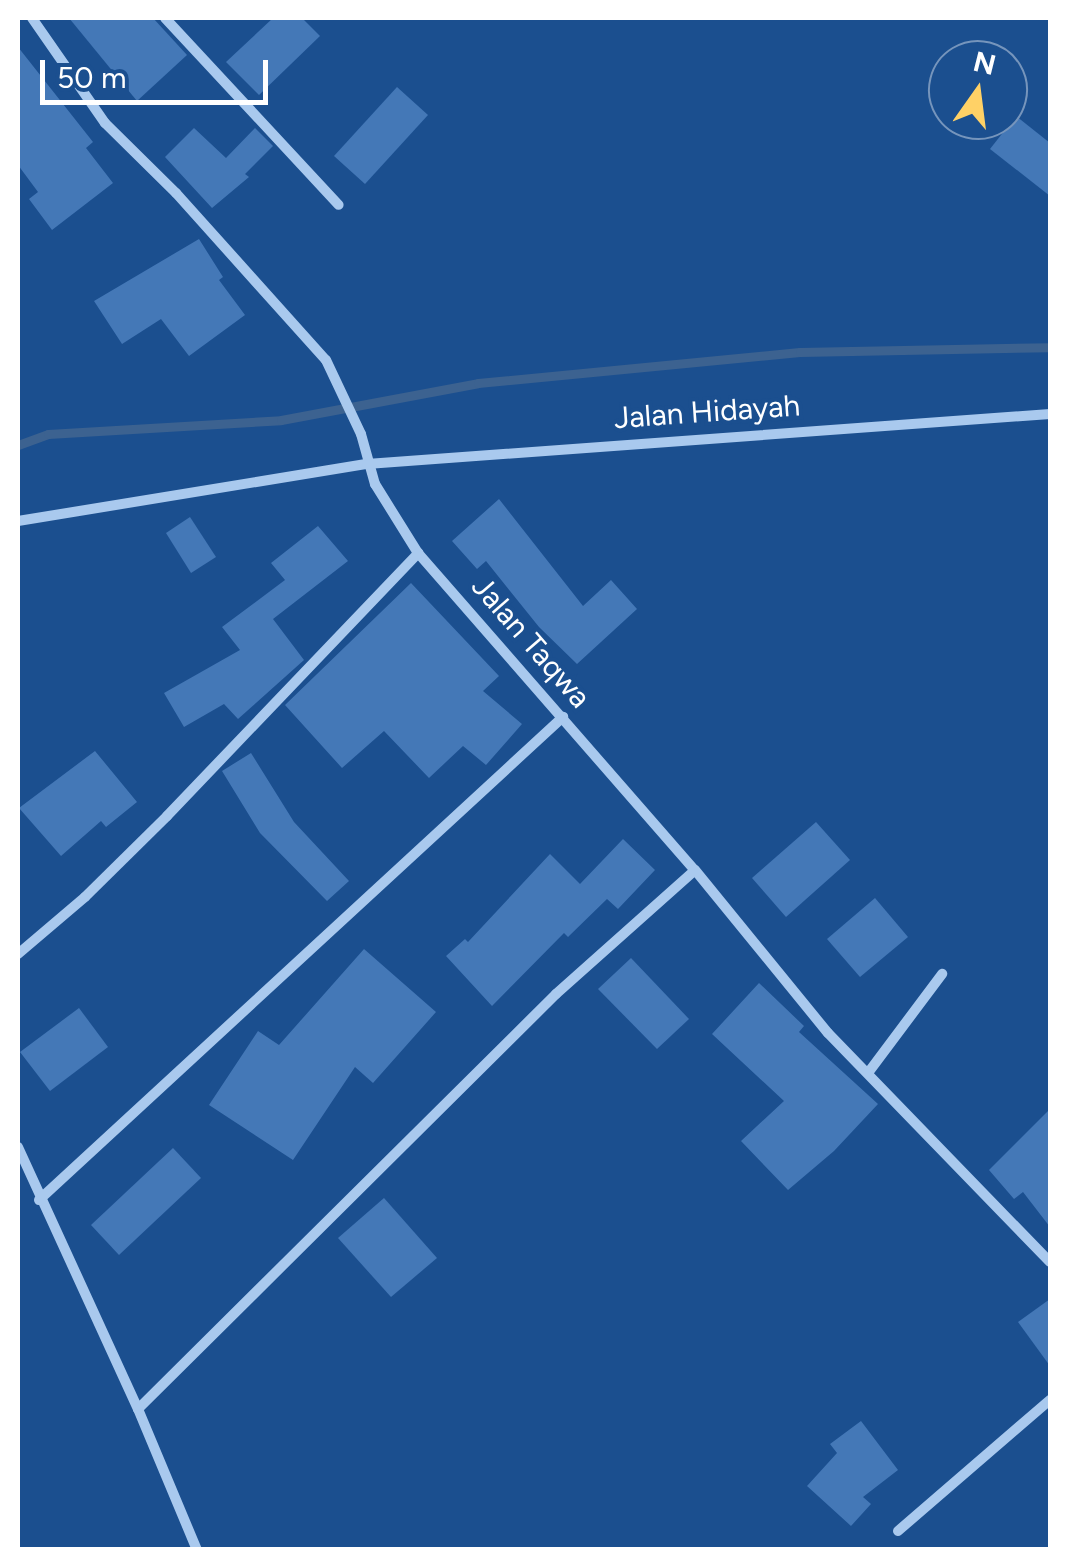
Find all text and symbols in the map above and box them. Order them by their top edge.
scale bar [45,40,272,102]
north arrow [928,40,1028,140]
text: N [970,44,999,82]
text: 50 m [57,59,126,96]
street label: Jalan Hidayah [613,388,801,436]
street label: Jalan Taqwa [464,569,598,715]

